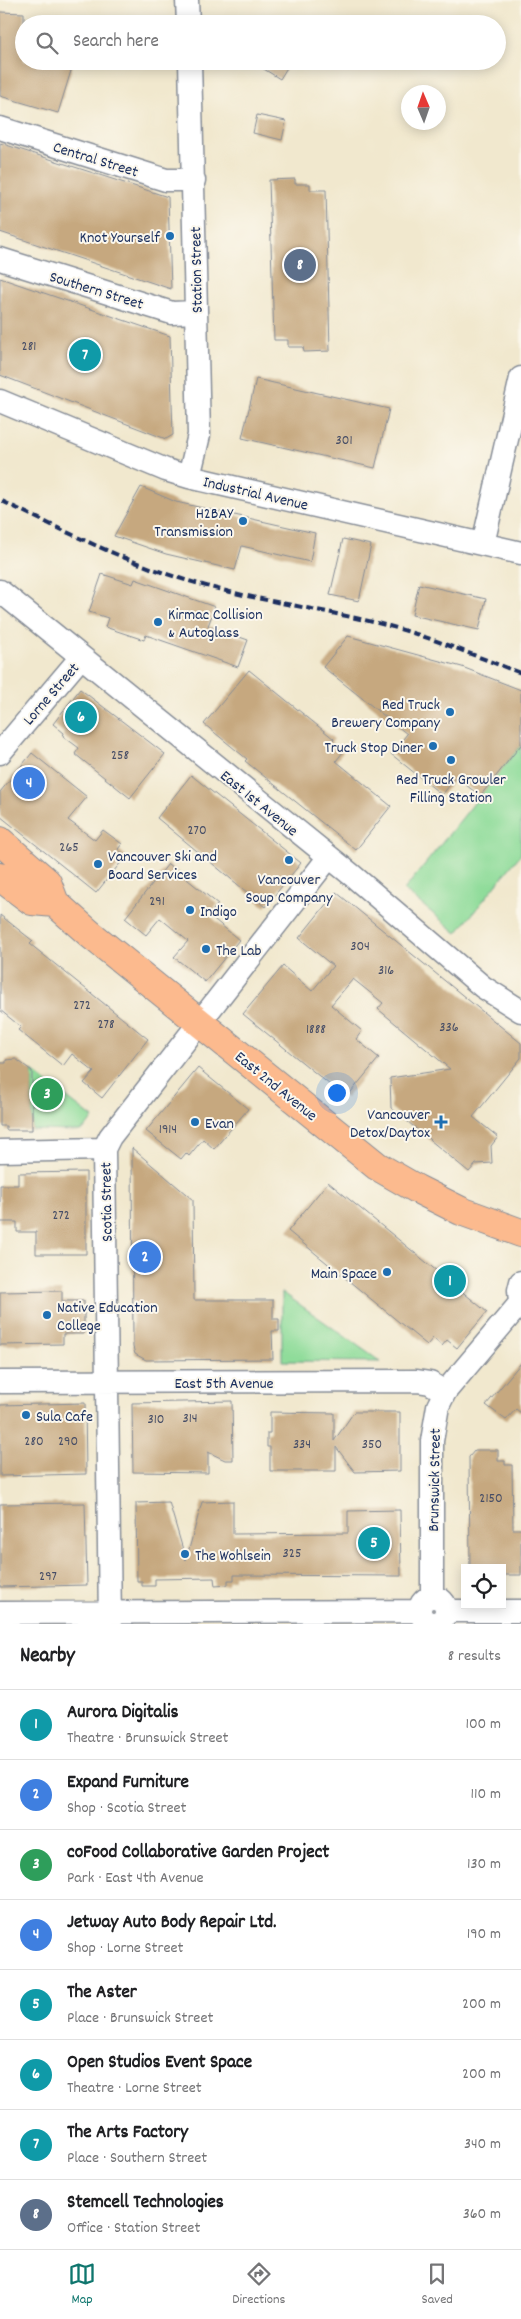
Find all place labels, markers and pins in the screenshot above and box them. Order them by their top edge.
place label: Knot Yourself [80,227,160,250]
marker: Knot Yourself [164,230,176,242]
pin: 8 [284,246,316,284]
pin: 7 [69,336,101,374]
place label: H2BAY Transmission [154,503,234,544]
marker: H2BAY Transmission [237,515,249,527]
place label: Kirmac Collision & Autoglass [168,604,263,645]
marker: Kirmac Collision & Autoglass [152,616,164,628]
place label: Red Truck Brewery Company [331,694,441,735]
pin: 6 [65,698,97,736]
marker: Red Truck Brewery Company [444,706,456,718]
place label: Truck Stop Diner [324,737,423,760]
marker: Truck Stop Diner [427,740,439,752]
marker: Red Truck Growler Filling Station [445,754,457,766]
pin: 4 [13,764,45,802]
place label: Red Truck Growler Filling Station [396,769,506,810]
place label: Vancouver Ski and Board Services [108,846,217,887]
marker: Vancouver Soup Company [283,854,295,866]
marker: Vancouver Ski and Board Services [92,858,104,870]
place label: Vancouver Soup Company [246,869,333,910]
place label: Indigo [200,901,237,924]
marker: Indigo [184,904,196,916]
place label: The Lab [216,940,261,963]
marker: The Lab [200,943,212,955]
pin: 3 [31,1075,63,1113]
place label: Vancouver Detox/Daytox [350,1104,430,1145]
place label: Evan [205,1113,234,1136]
marker: Vancouver Detox/Daytox [434,1115,448,1129]
marker: Evan [189,1116,201,1128]
pin: 2 [129,1238,161,1276]
pin: 1 [434,1262,466,1300]
place label: Main Space [311,1263,377,1286]
marker: Main Space [381,1266,393,1278]
place label: Native Education College [57,1297,158,1338]
marker: Native Education College [41,1309,53,1321]
place label: Sula Cafe [36,1406,93,1429]
marker: Sula Cafe [20,1409,32,1421]
pin: 5 [358,1524,390,1562]
place label: The Wohlsein [195,1545,271,1568]
marker: The Wohlsein [179,1548,191,1560]

